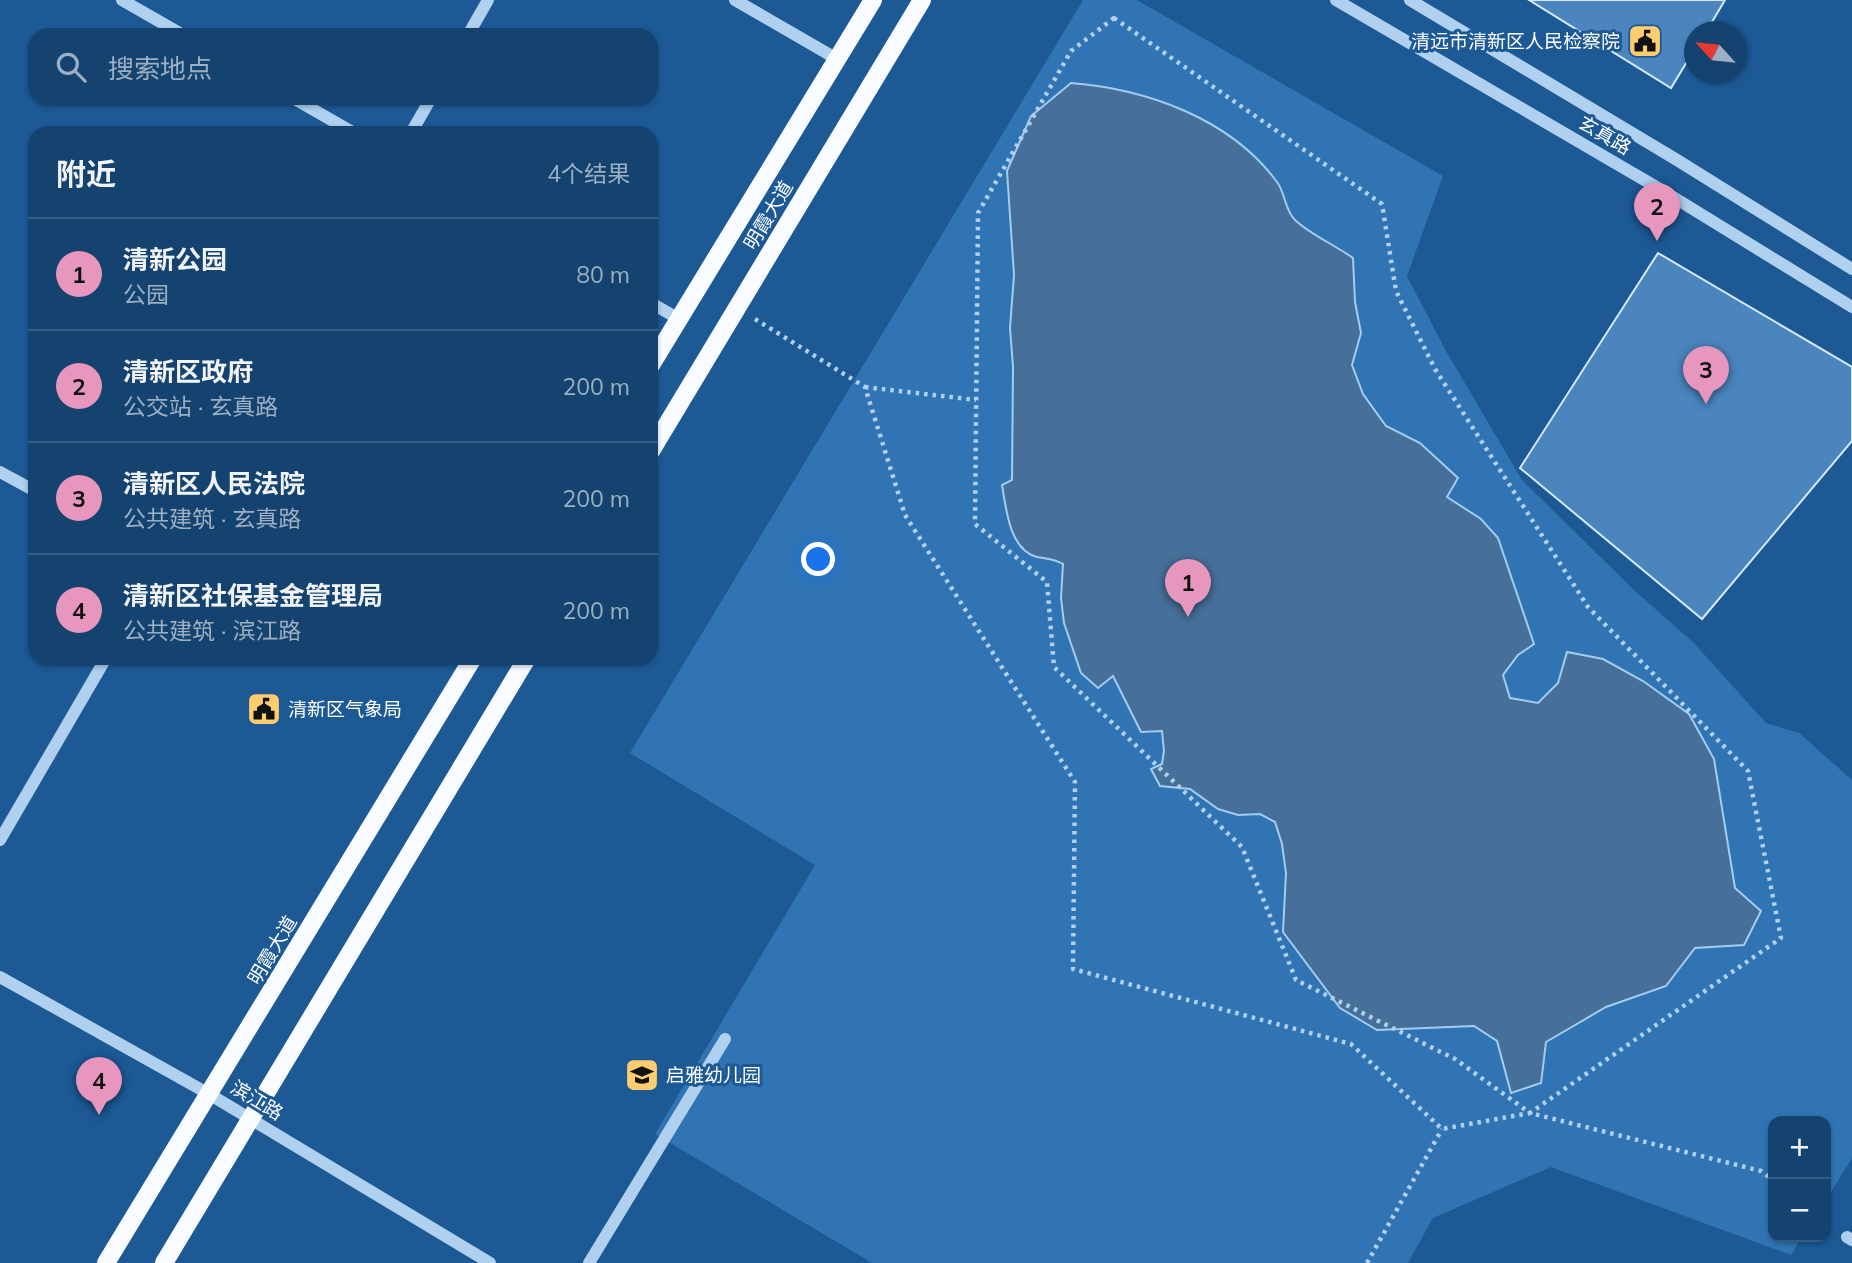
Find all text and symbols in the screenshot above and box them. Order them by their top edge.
north arrow [1684,21,1747,84]
public building icon: 清远市清新区人民检察院 [1626,22,1664,60]
search box [28,28,658,105]
place label: 清远市清新区人民检察院 [1411,29,1620,53]
icon: search [52,48,90,86]
text: 搜索地点 [108,52,212,85]
street label: 玄真路 [1574,110,1636,160]
text: 附近 [56,155,116,193]
text: 4个结果 [547,159,630,188]
street label: 明霞大道 [738,176,798,254]
pin: 2 [1634,183,1680,241]
text: 清新公园 [123,243,227,276]
text: 1 [72,260,86,289]
text: 80 m [576,260,630,289]
text: 公园 [123,280,169,309]
pin: 3 [1683,346,1729,404]
text: 清新区政府 [123,355,253,388]
text: 2 [72,372,86,401]
text: 200 m [562,372,630,401]
text: 公交站 · 玄真路 [123,392,278,421]
text: 清新区人民法院 [123,467,305,500]
text: 3 [72,484,86,513]
text: 200 m [562,484,630,513]
text: 公共建筑 · 玄真路 [123,504,301,533]
your location [801,542,835,576]
pin: 1 [1165,559,1211,617]
text: 清新区社保基金管理局 [123,579,383,612]
text: 4 [72,596,86,625]
text: 200 m [562,596,630,625]
text: 公共建筑 · 滨江路 [123,616,301,645]
public building icon: 清新区气象局 [245,690,283,728]
place label: 清新区气象局 [288,697,402,721]
street label: 明霞大道 [242,911,302,989]
school or university icon: 启雅幼儿园 [623,1056,661,1094]
pin: 4 [76,1057,122,1115]
place label: 启雅幼儿园 [666,1063,761,1087]
street label: 滨江路 [226,1075,288,1125]
map controls [1768,1116,1831,1242]
button: + [1768,1116,1831,1179]
button: − [1768,1179,1831,1242]

